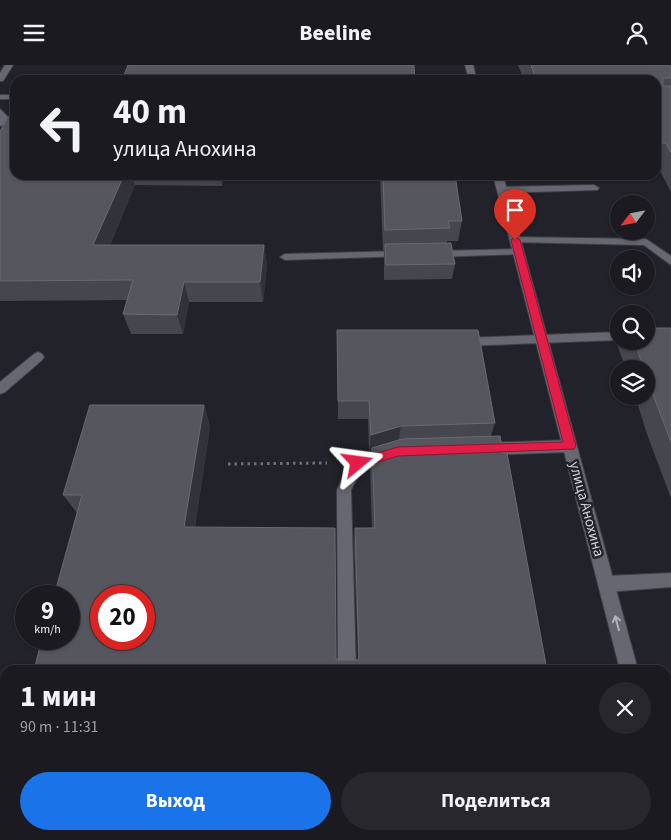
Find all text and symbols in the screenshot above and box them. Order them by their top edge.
text: Beeline [299,17,372,49]
icon: menu [20,19,48,47]
icon: person [623,19,651,47]
text: 40 m [113,87,187,137]
icon: left [30,95,95,160]
text: улица Анохина [113,133,257,165]
pin [494,189,536,240]
north arrow [610,195,655,240]
map controls [610,195,655,405]
icon: arrive [501,196,529,224]
button: sound [610,250,655,295]
button: search [610,305,655,350]
button: layers [610,360,655,405]
position arrow [331,436,383,488]
street label: улица Анохина [564,459,609,559]
speed limit sign: 20 [90,585,155,650]
text: 9 [41,593,54,629]
one-way arrow [612,615,621,631]
text: km/h [34,621,61,638]
text: 1 мин [20,675,97,718]
button: close [599,682,651,734]
text: 90 m · 11:31 [20,716,99,738]
button: Выход [20,772,331,830]
button: Поделиться [341,772,651,830]

